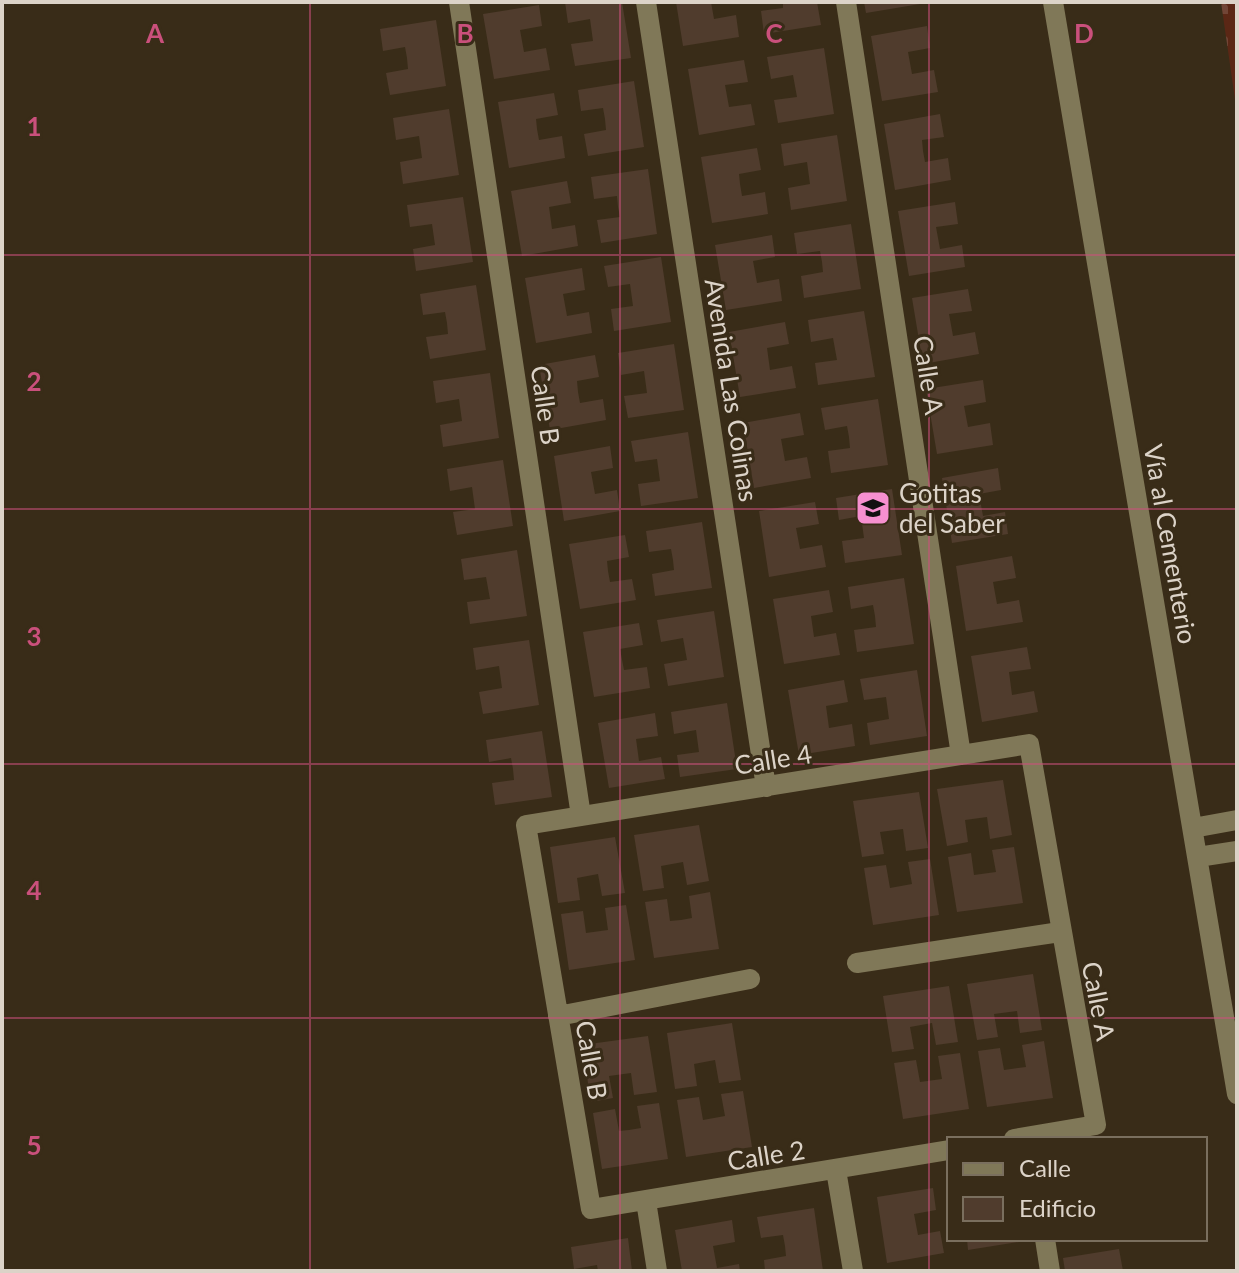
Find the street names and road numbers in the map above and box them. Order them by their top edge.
street label: Avenida Las Colinas [699,276,765,504]
street label: Calle A [907,333,951,417]
street label: Calle B [525,363,567,447]
street label: Vía al Cementerio [1138,442,1204,646]
street label: Calle 4 [732,737,814,781]
street label: Calle A [1076,959,1122,1044]
street label: Calle B [569,1018,615,1102]
street label: Calle 2 [725,1133,807,1177]

